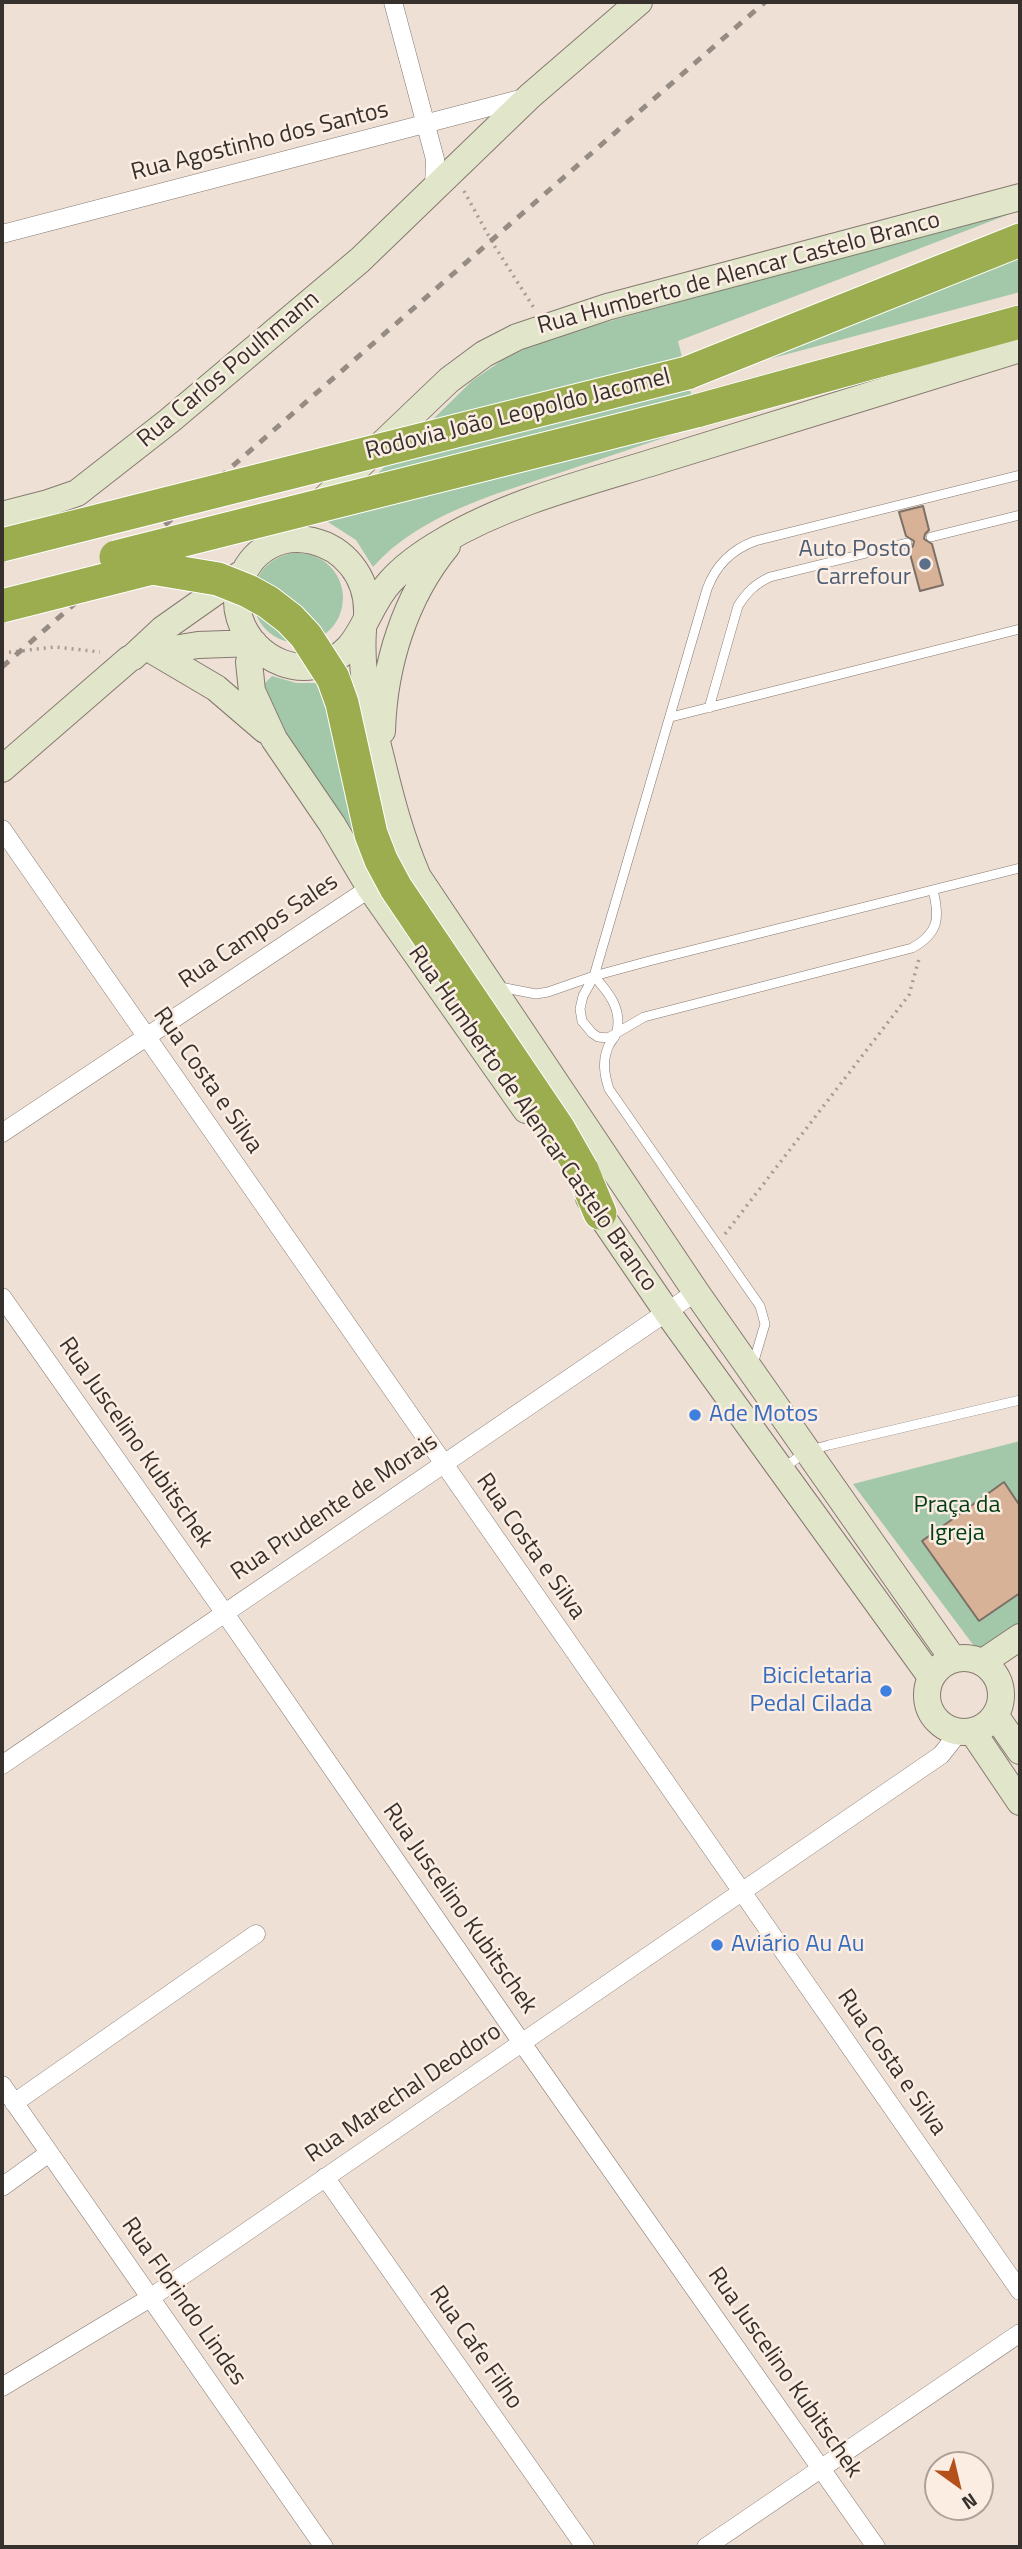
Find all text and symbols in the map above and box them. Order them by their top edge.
street label: Rua Agostinho dos Santos [128,96,392,188]
street label: Rua Humberto de Alencar Castelo Branco [535,206,943,342]
street label: Rua Carlos Poulhmann [132,285,326,455]
street label: Rodovia João Leopoldo Jacomel [363,363,673,467]
place label: Auto Posto Carrefour [799,536,911,592]
marker: Auto Posto Carrefour [917,556,933,572]
street label: Rua Campos Sales [174,868,344,996]
street label: Rua Humberto de Alencar Castelo Branco [401,941,663,1297]
street label: Rua Costa e Silva [146,1002,268,1160]
street label: Rua Juscelino Kubitschek [51,1332,219,1554]
place label: Ade Motos [709,1401,818,1429]
marker: Ade Motos [687,1407,703,1423]
street label: Rua Prudente de Morais [226,1428,444,1588]
street label: Rua Costa e Silva [469,1468,591,1626]
park label: Praça da Igreja [913,1492,1001,1548]
place label: Bicicletaria Pedal Cilada [750,1663,872,1719]
marker: Bicicletaria Pedal Cilada [878,1683,894,1699]
street label: Rua Juscelino Kubitschek [375,1798,543,2020]
place label: Aviário Au Au [731,1931,865,1959]
marker: Aviário Au Au [709,1937,725,1953]
street label: Rua Costa e Silva [830,1984,952,2142]
street label: Rua Marechal Deodoro [301,2018,507,2170]
street label: Rua Florindo Lindes [114,2213,252,2391]
street label: Rua Juscelino Kubitschek [700,2262,868,2484]
street label: Rua Cafe Filho [422,2281,528,2415]
north arrow [924,2451,994,2521]
text: N [956,2486,983,2518]

